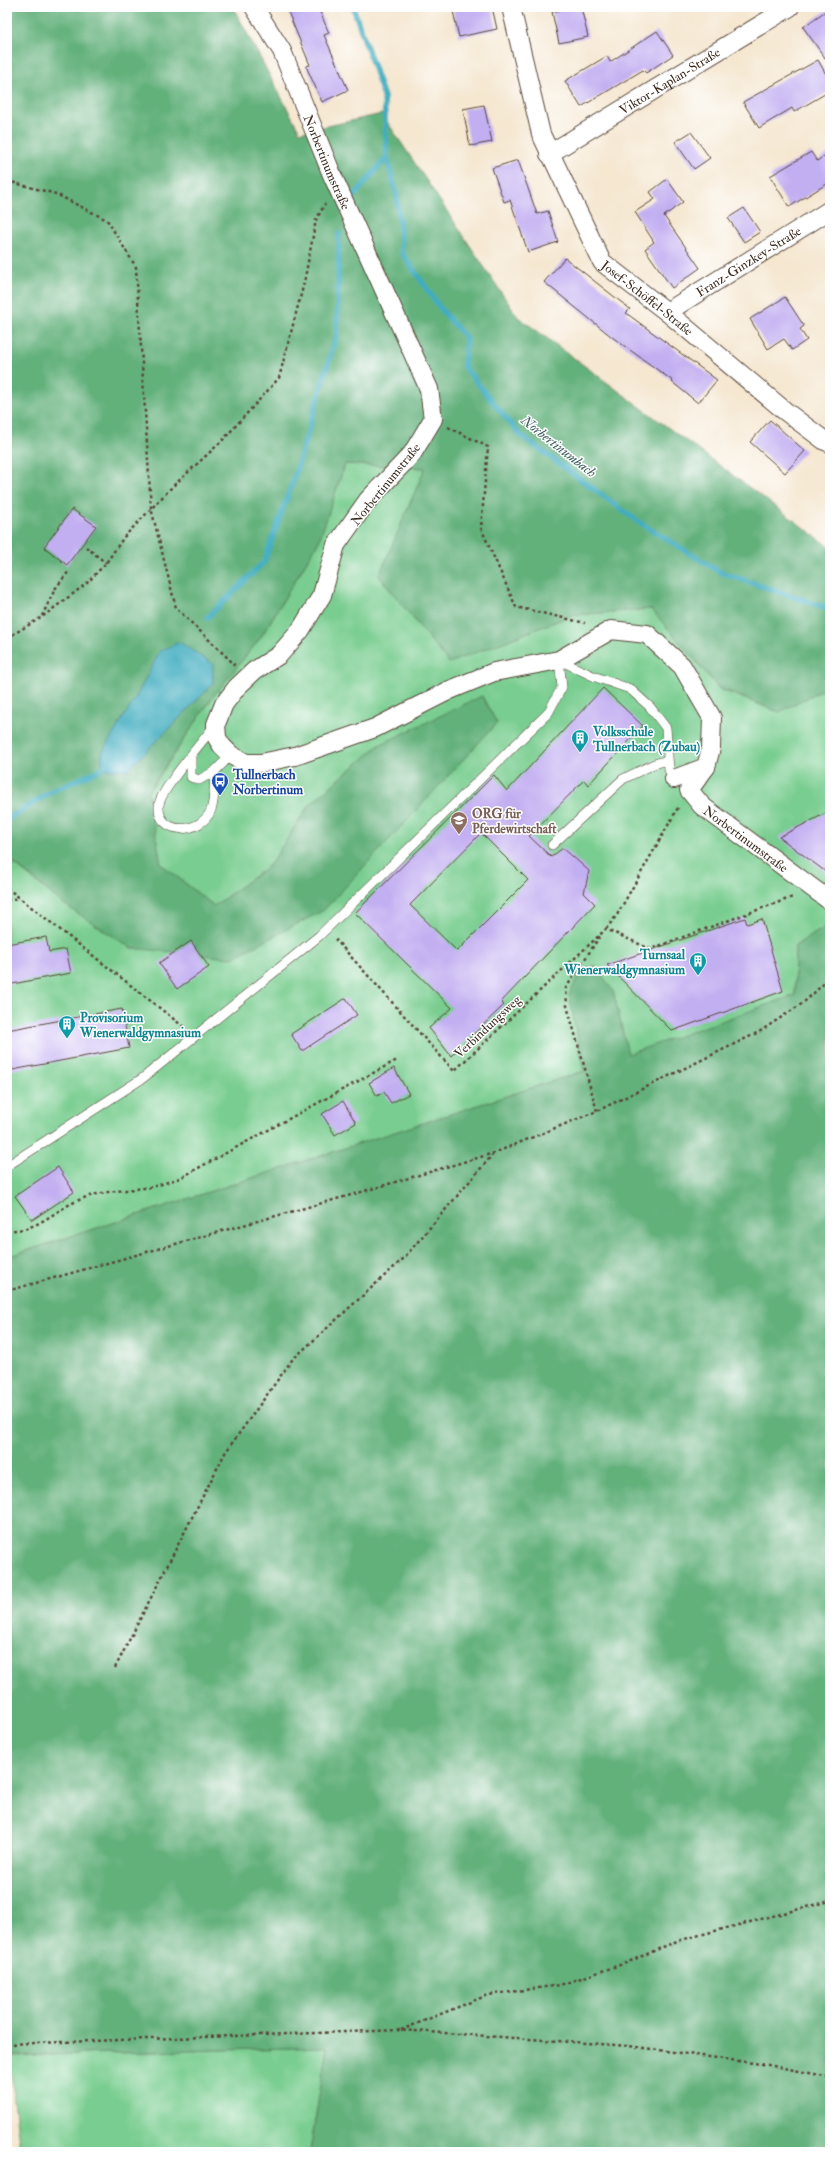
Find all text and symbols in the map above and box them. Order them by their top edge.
street label: Viktor-Kaplan-Straße [616,44,724,118]
street label: Norbertinumstraße [300,112,354,213]
street label: Franz-Ginzkey-Straße [693,223,805,301]
street label: Josef-Schöffel-Straße [597,257,696,340]
water label: Norbertinumbach [517,411,600,481]
street label: Norbertinumstraße [348,440,424,529]
place label: Volksschule Tullnerbach (Zubau) [592,724,700,755]
building icon: Volksschule Tullnerbach (Zubau) [570,728,590,753]
place label: Tullnerbach Norbertinum [232,767,304,798]
bus stop icon: Tullnerbach Norbertinum [210,771,230,796]
street label: Norbertinumstraße [700,803,791,876]
place label: ORG für Pferdewirtschaft [472,806,557,837]
school or university icon: ORG für Pferdewirtschaft [449,810,469,835]
place label: Turnsaal Wienerwaldgymnasium [563,947,686,979]
building icon: Turnsaal Wienerwaldgymnasium [688,951,708,976]
street label: Verbindungsweg [451,991,525,1062]
place label: Provisorium Wienerwaldgymnasium [79,1010,202,1042]
building icon: Provisorium Wienerwaldgymnasium [57,1014,77,1039]

